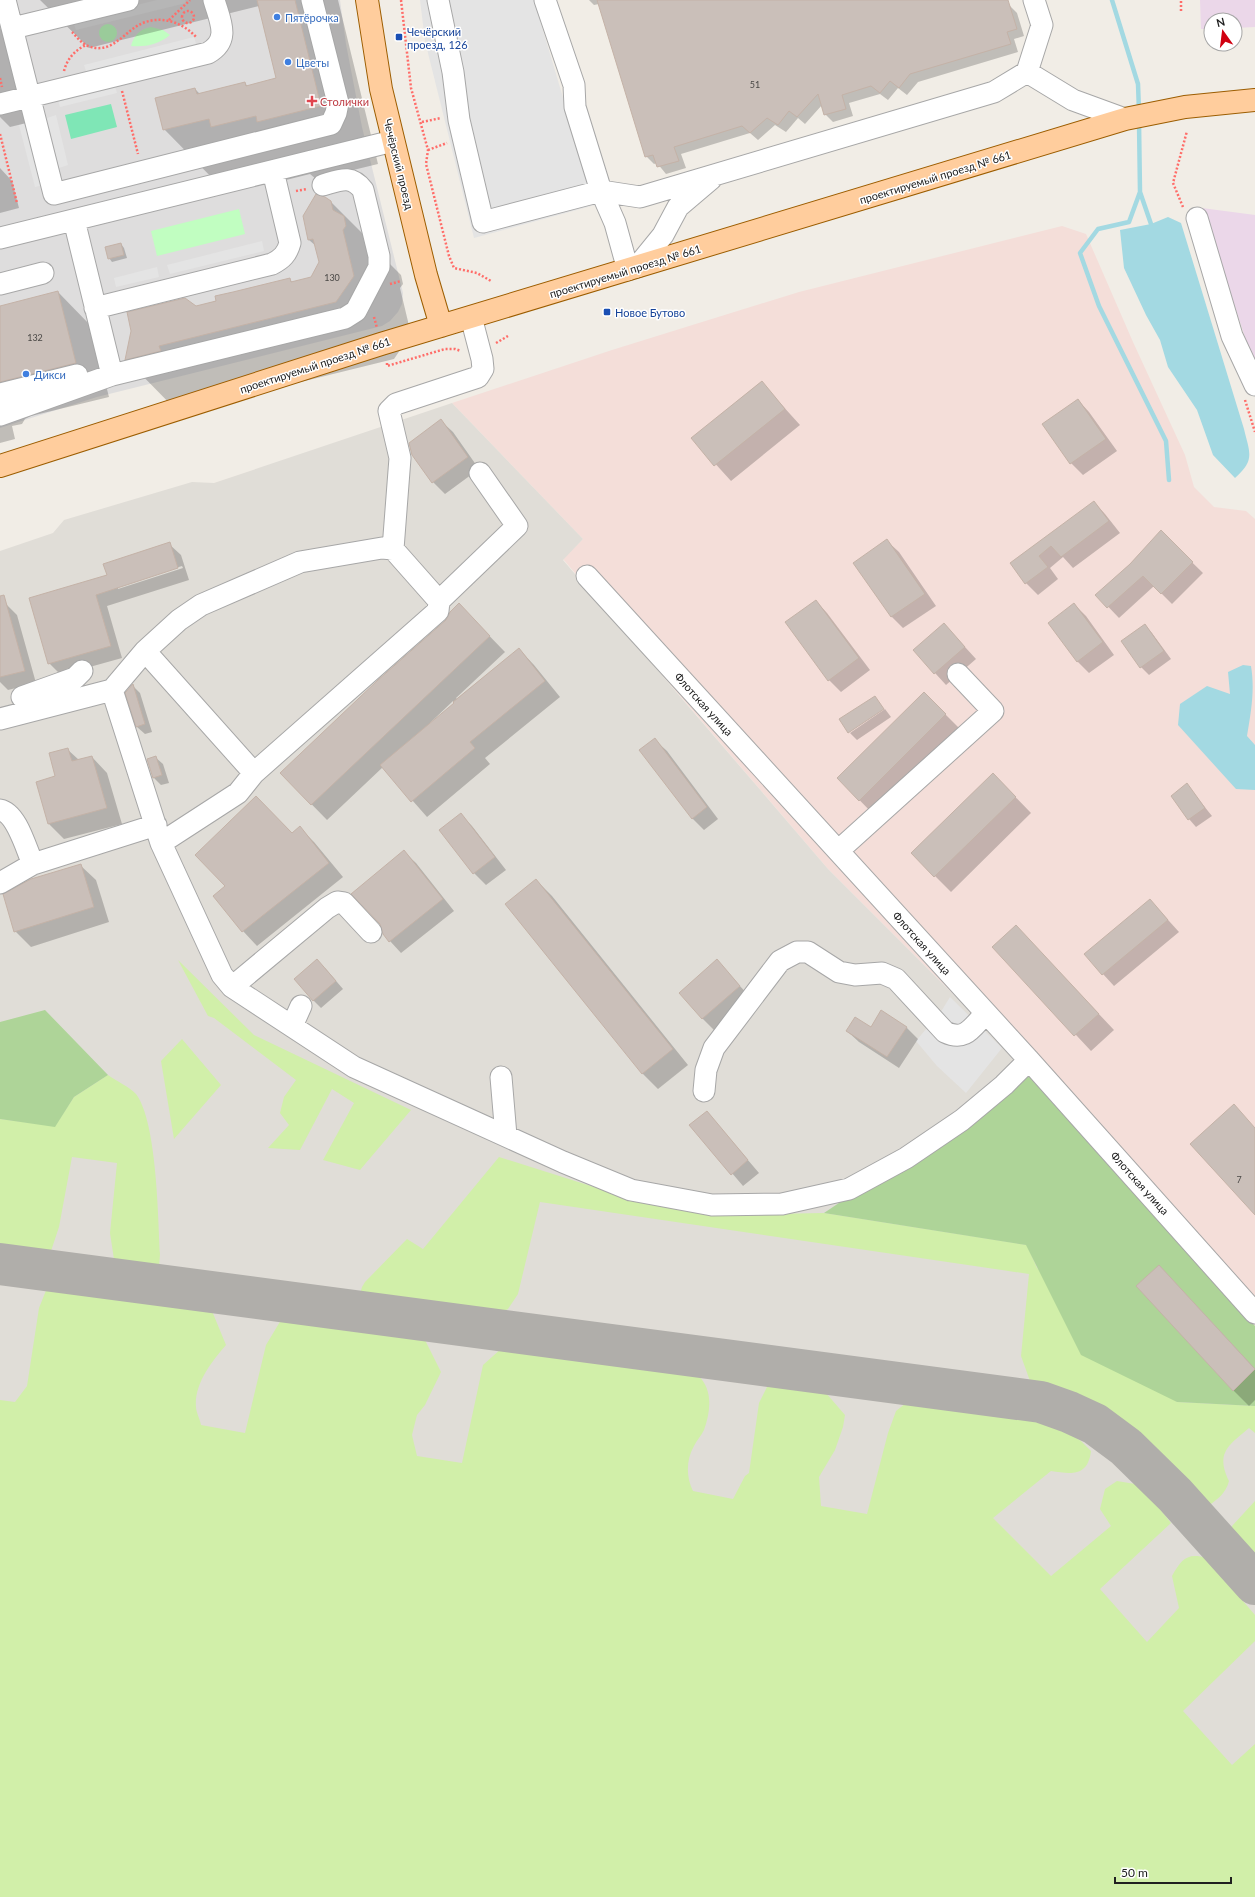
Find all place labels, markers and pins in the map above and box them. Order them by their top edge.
place label: Пятёрочка [285,11,339,24]
marker: Пятёрочка [272,12,282,22]
place label: Чечёрский проезд, 126 [407,25,468,51]
marker: Чечёрский проезд, 126 [394,32,404,42]
place label: Цветы [296,56,329,69]
marker: Цветы [283,57,293,67]
place label: Столички [320,95,369,108]
marker: Столички [307,96,317,106]
place label: Новое Бутово [615,306,685,319]
marker: Новое Бутово [602,307,612,317]
place label: Дикси [34,368,66,381]
marker: Дикси [21,369,31,379]

